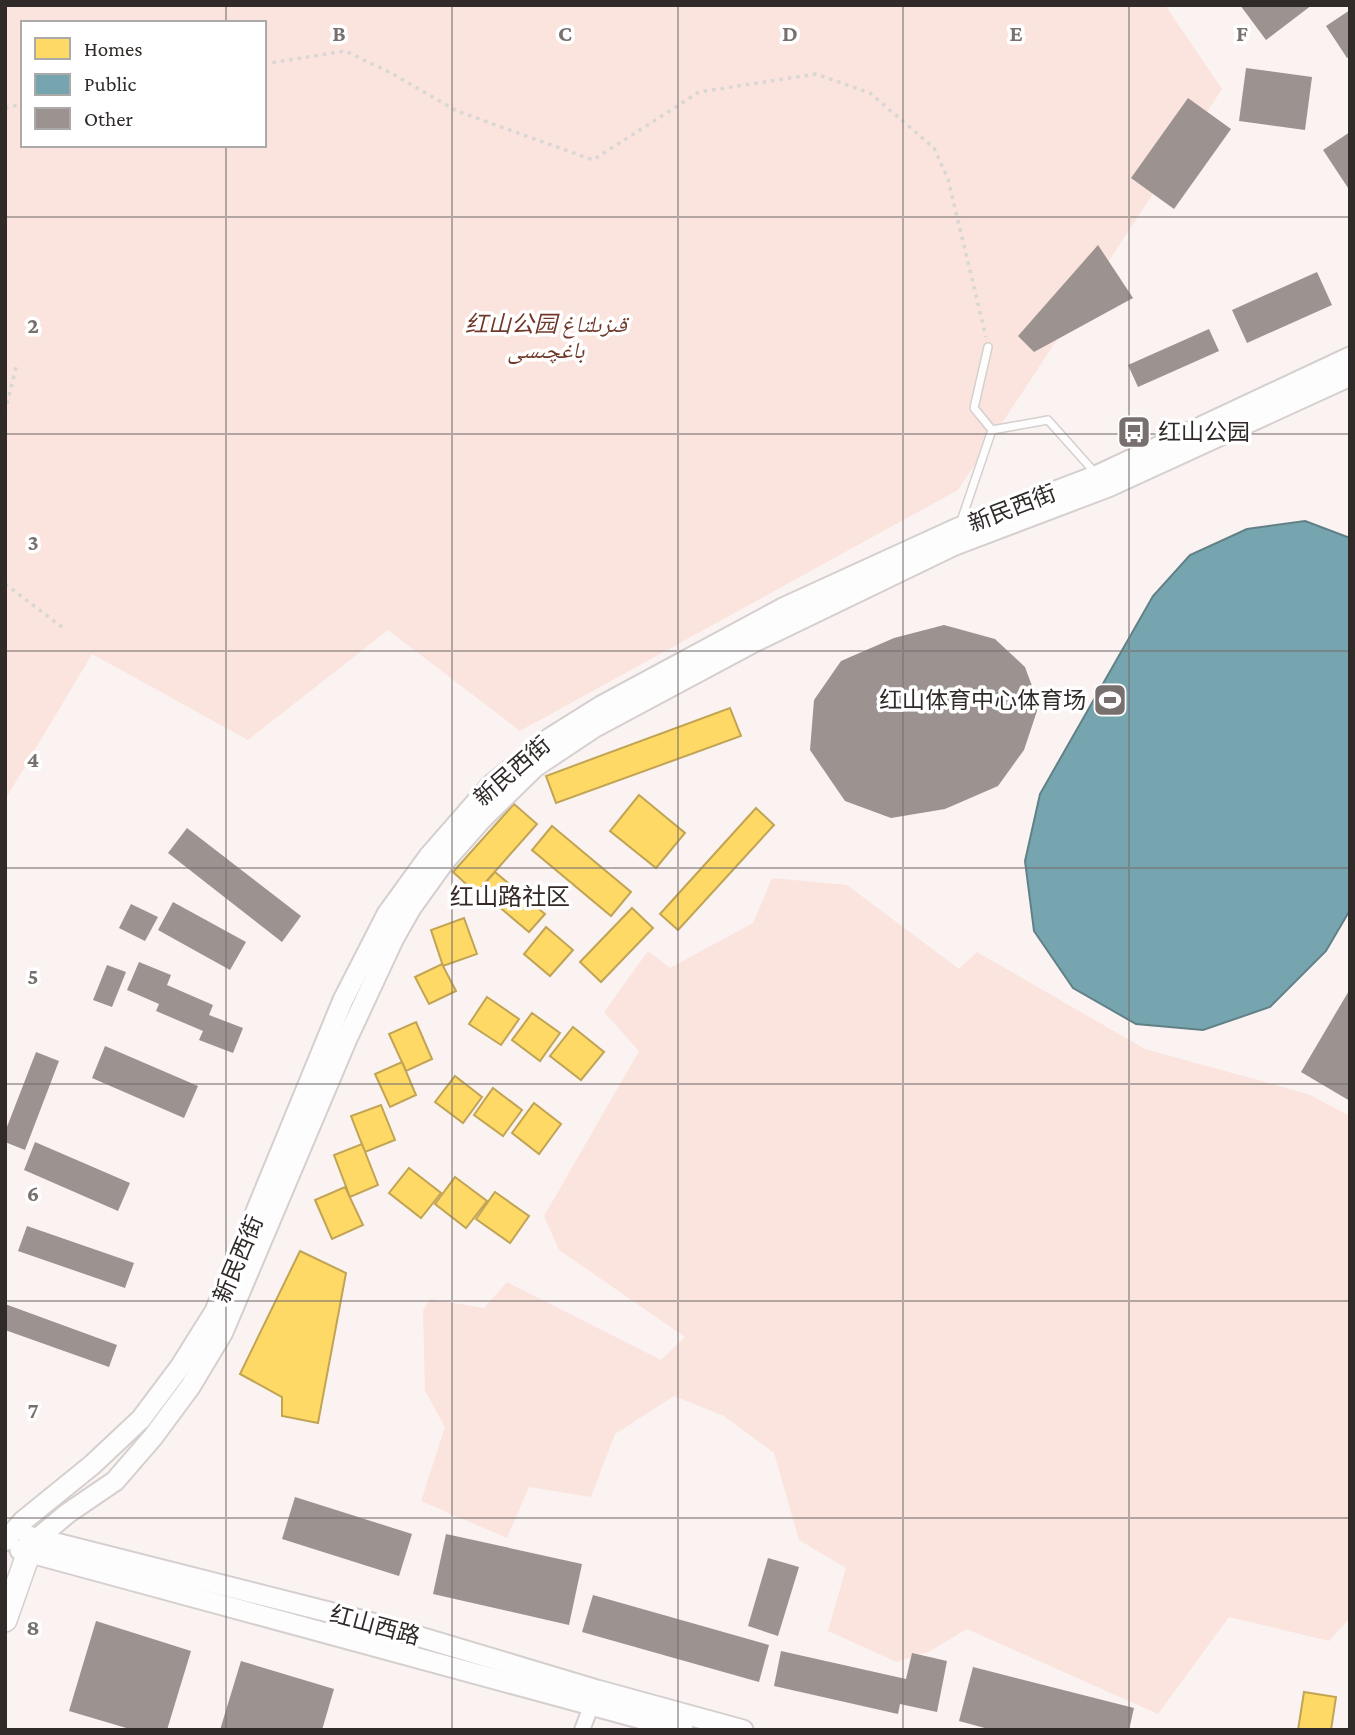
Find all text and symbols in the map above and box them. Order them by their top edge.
text: B [332,20,346,46]
text: C [558,20,572,46]
text: D [782,20,798,46]
text: E [1009,20,1023,46]
text: F [1236,20,1248,46]
legend [21,21,266,147]
text: Homes [84,37,143,61]
text: Public [84,72,136,96]
text: Other [84,107,134,131]
park label: 红山公园 قىزىلتاغ باغچىسى [465,311,630,364]
text: 2 [27,312,39,338]
bus stop icon: 红山公园 [1115,413,1153,451]
place label: 红山公园 [1158,419,1250,445]
street label: 新民西街 [964,479,1060,537]
text: 3 [27,529,39,555]
sports icon: 红山体育中心体育场 [1091,681,1129,719]
place label: 红山体育中心体育场 [879,687,1086,713]
street label: 新民西街 [469,731,555,811]
text: 4 [27,746,39,772]
district label: 红山路社区 [450,883,570,910]
text: 5 [27,963,39,989]
text: 6 [27,1180,39,1206]
street label: 新民西街 [208,1212,268,1306]
text: 7 [27,1397,39,1423]
street label: 红山西路 [327,1601,423,1649]
text: 8 [26,1614,40,1640]

